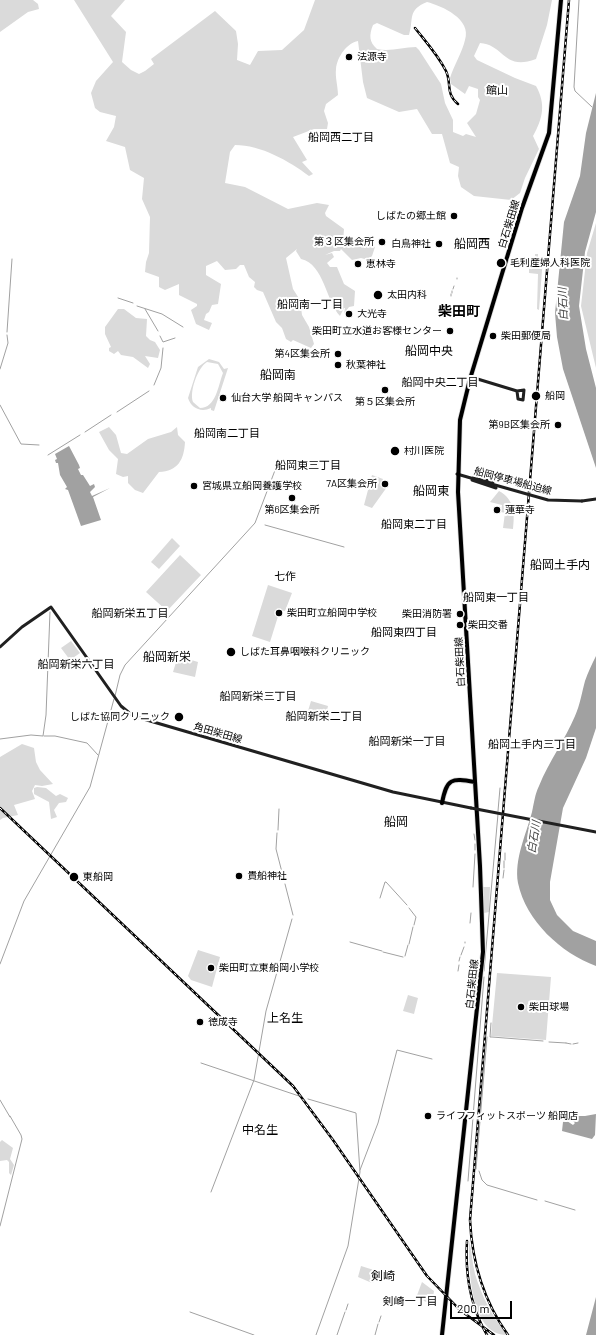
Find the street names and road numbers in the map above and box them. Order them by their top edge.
street label: 白石柴田線 [496,198,522,250]
street label: 船岡停車場船迫線 [473,465,553,497]
street label: 白石柴田線 [453,637,467,687]
street label: 角田柴田線 [192,720,244,746]
street label: 白石柴田線 [463,959,481,1009]

